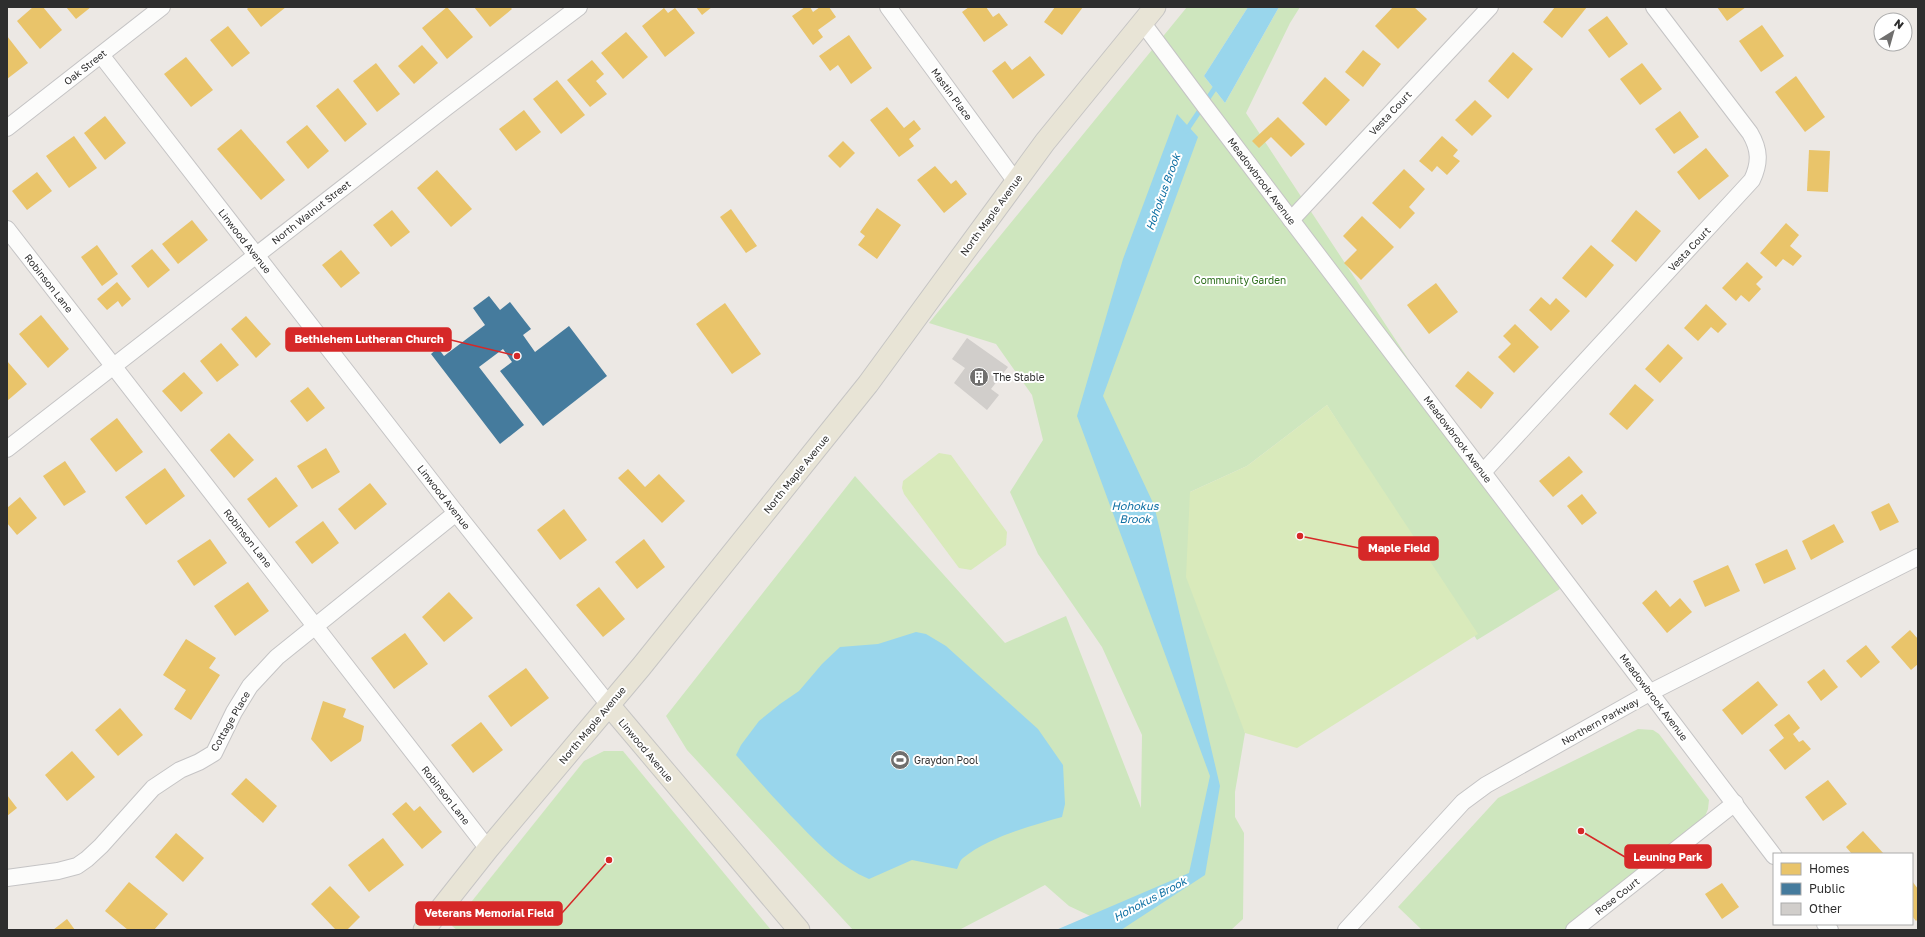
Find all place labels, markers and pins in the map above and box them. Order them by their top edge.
callout: Bethlehem Lutheran Church [286,328,451,351]
building icon: The Stable [968,366,990,388]
place label: The Stable [993,371,1045,383]
callout: Maple Field [1359,537,1438,560]
sports icon: Graydon Pool [889,749,911,771]
place label: Graydon Pool [914,754,978,766]
callout: Leuning Park [1625,845,1711,868]
callout: Veterans Memorial Field [416,902,562,925]

